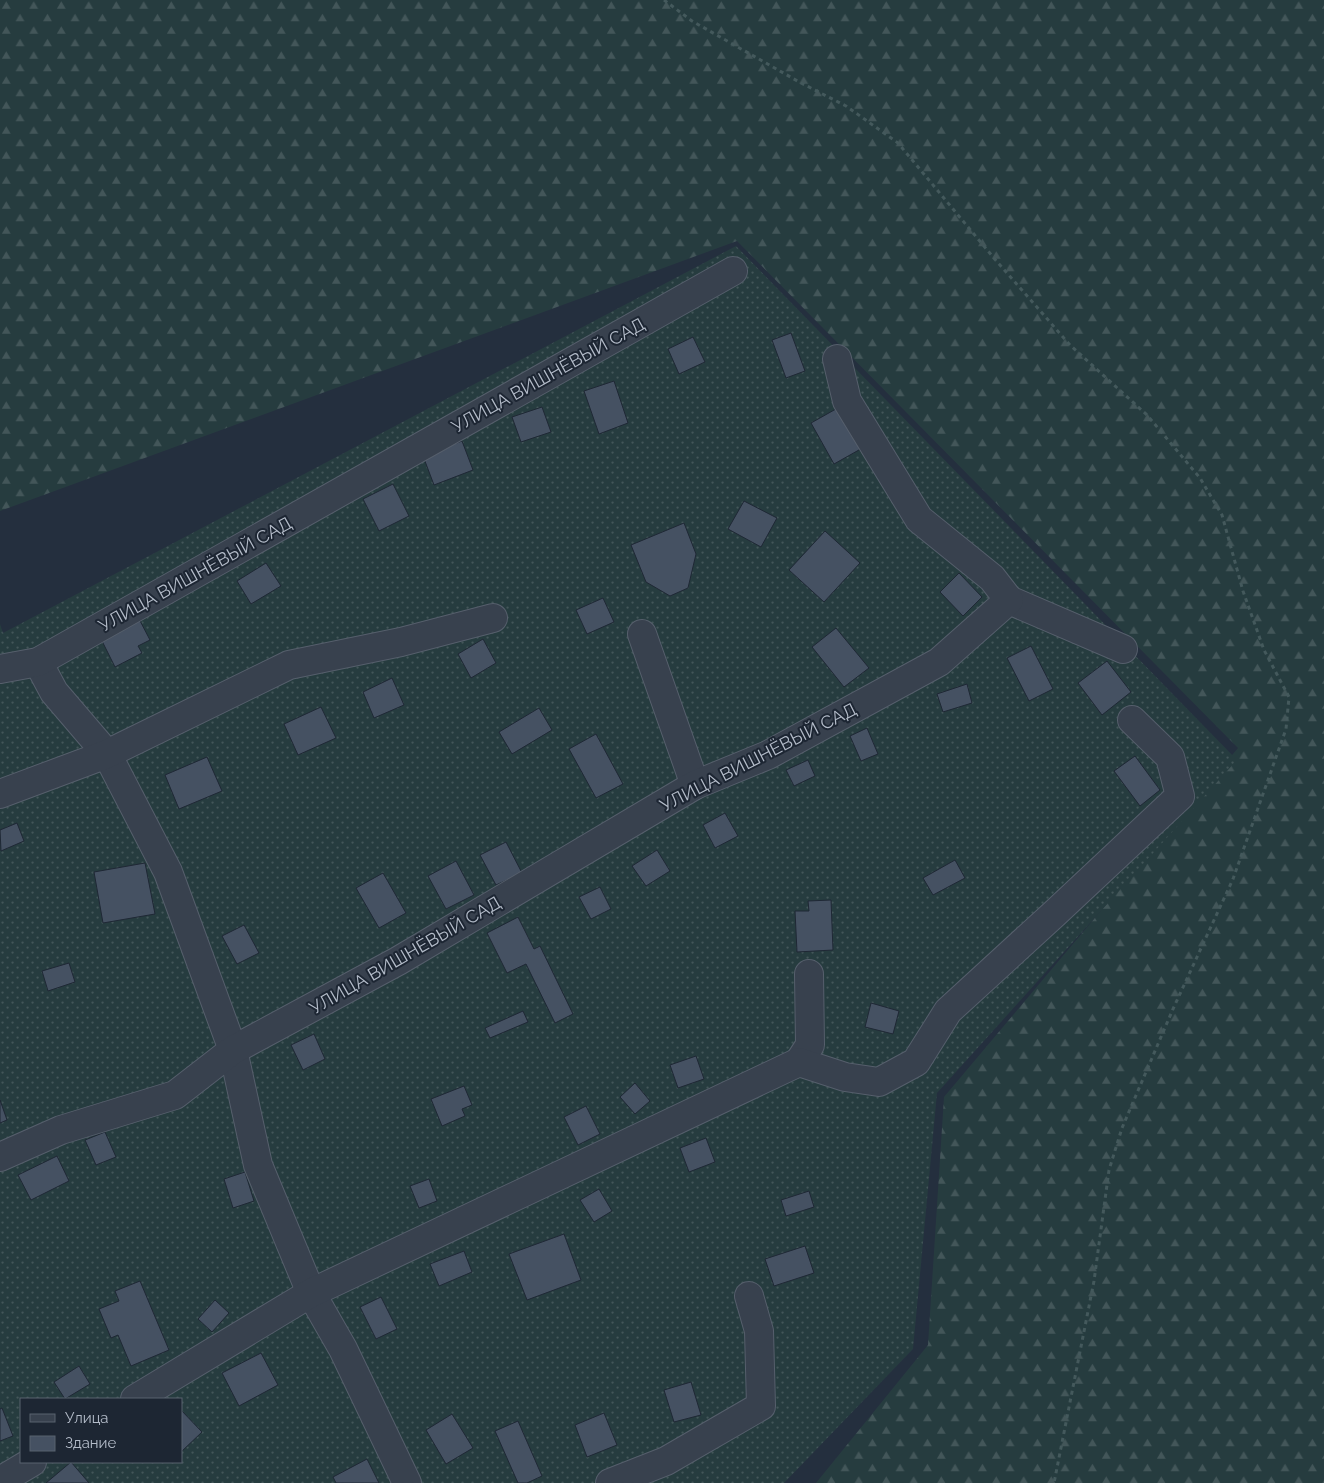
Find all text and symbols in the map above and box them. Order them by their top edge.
street label: УЛИЦА ВИШНЁВЫЙ САД [448,313,648,437]
street label: УЛИЦА ВИШНЁВЫЙ САД [95,512,295,636]
street label: УЛИЦА ВИШНЁВЫЙ САД [656,698,860,816]
street label: УЛИЦА ВИШНЁВЫЙ САД [306,891,504,1019]
legend [20,1398,182,1463]
text: Улица [65,1409,109,1427]
text: Здание [65,1434,117,1452]

